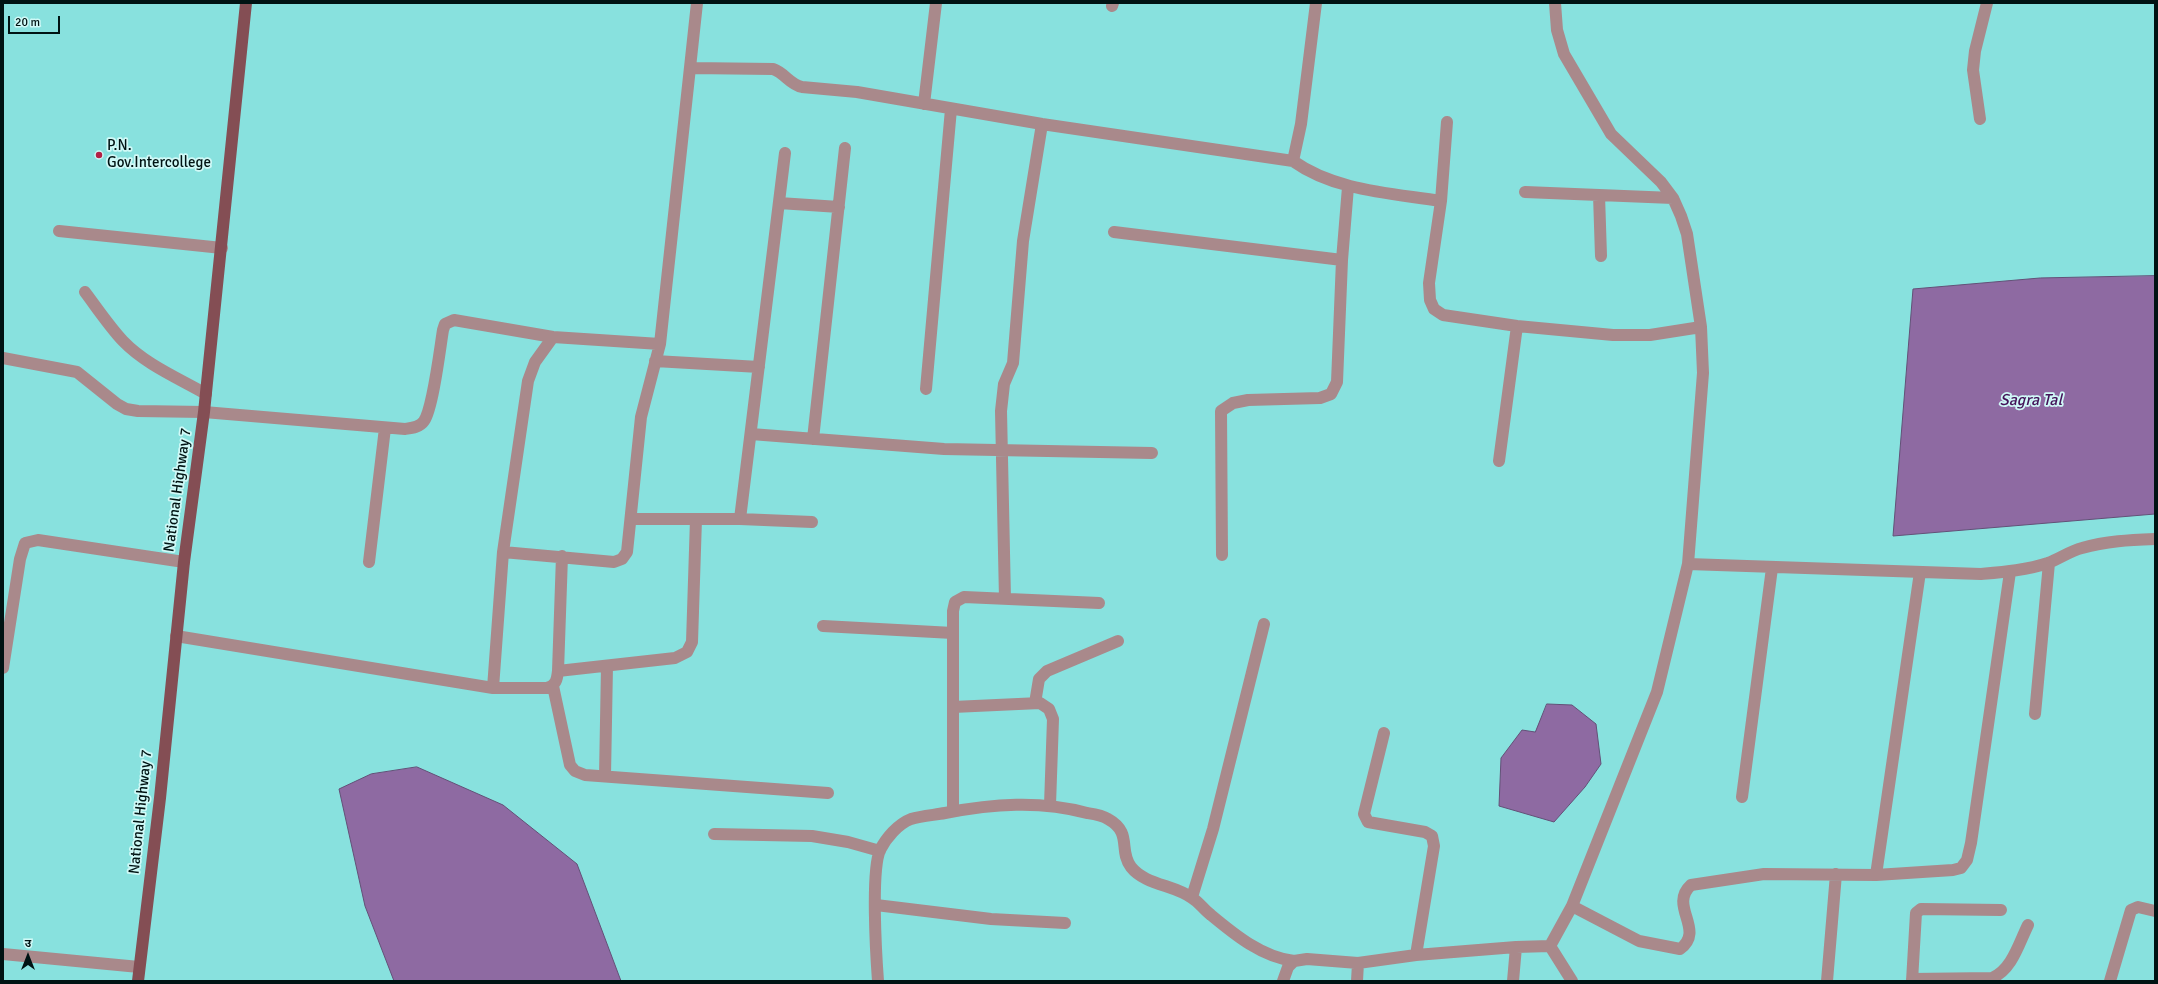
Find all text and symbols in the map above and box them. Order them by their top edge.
scale bar [10,8,62,34]
text: 20 m [15,15,40,30]
place label: P.N. Gov.Intercollege [107,137,211,172]
marker: P.N. Gov.Intercollege [94,150,104,160]
water label: Sagra Tal [2000,391,2062,411]
street label: National Highway 7 [160,427,196,553]
street label: National Highway 7 [126,749,156,875]
north arrow [8,936,48,976]
text: उ [25,937,31,950]

